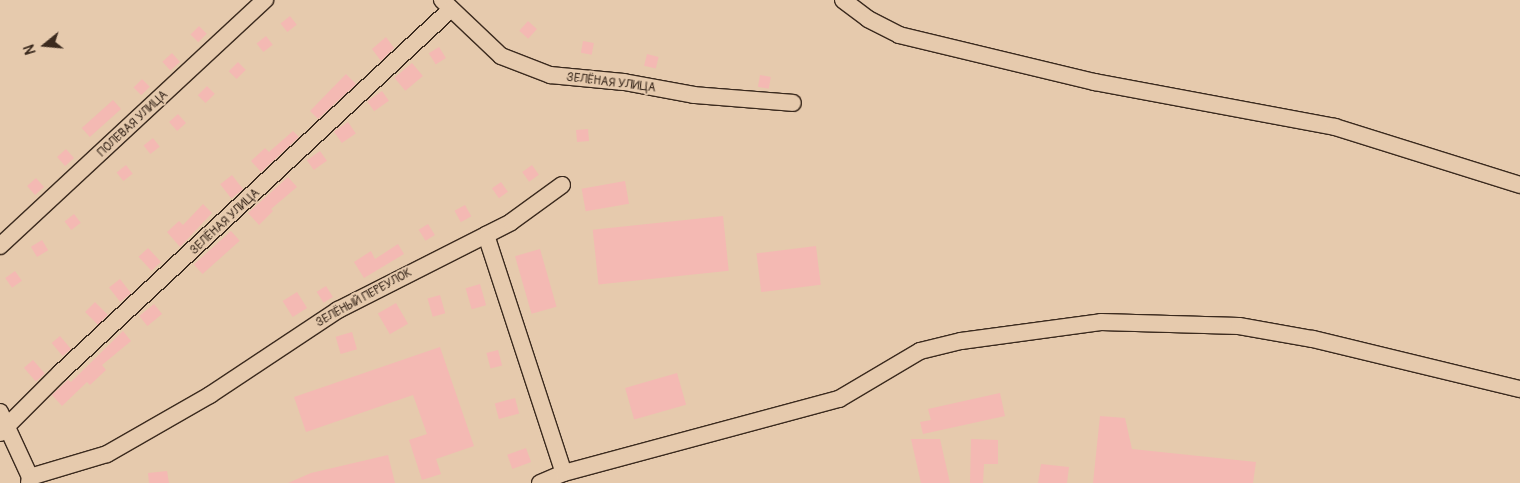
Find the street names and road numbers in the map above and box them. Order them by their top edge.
street label: ЗЕЛЁНАЯ УЛИЦА [566,70,656,96]
street label: ПОЛЕВАЯ УЛИЦА [95,88,171,160]
street label: ЗЕЛЁНАЯ УЛИЦА [187,186,263,258]
street label: ЗЕЛЁНЫЙ ПЕРЕУЛОК [314,266,414,330]

